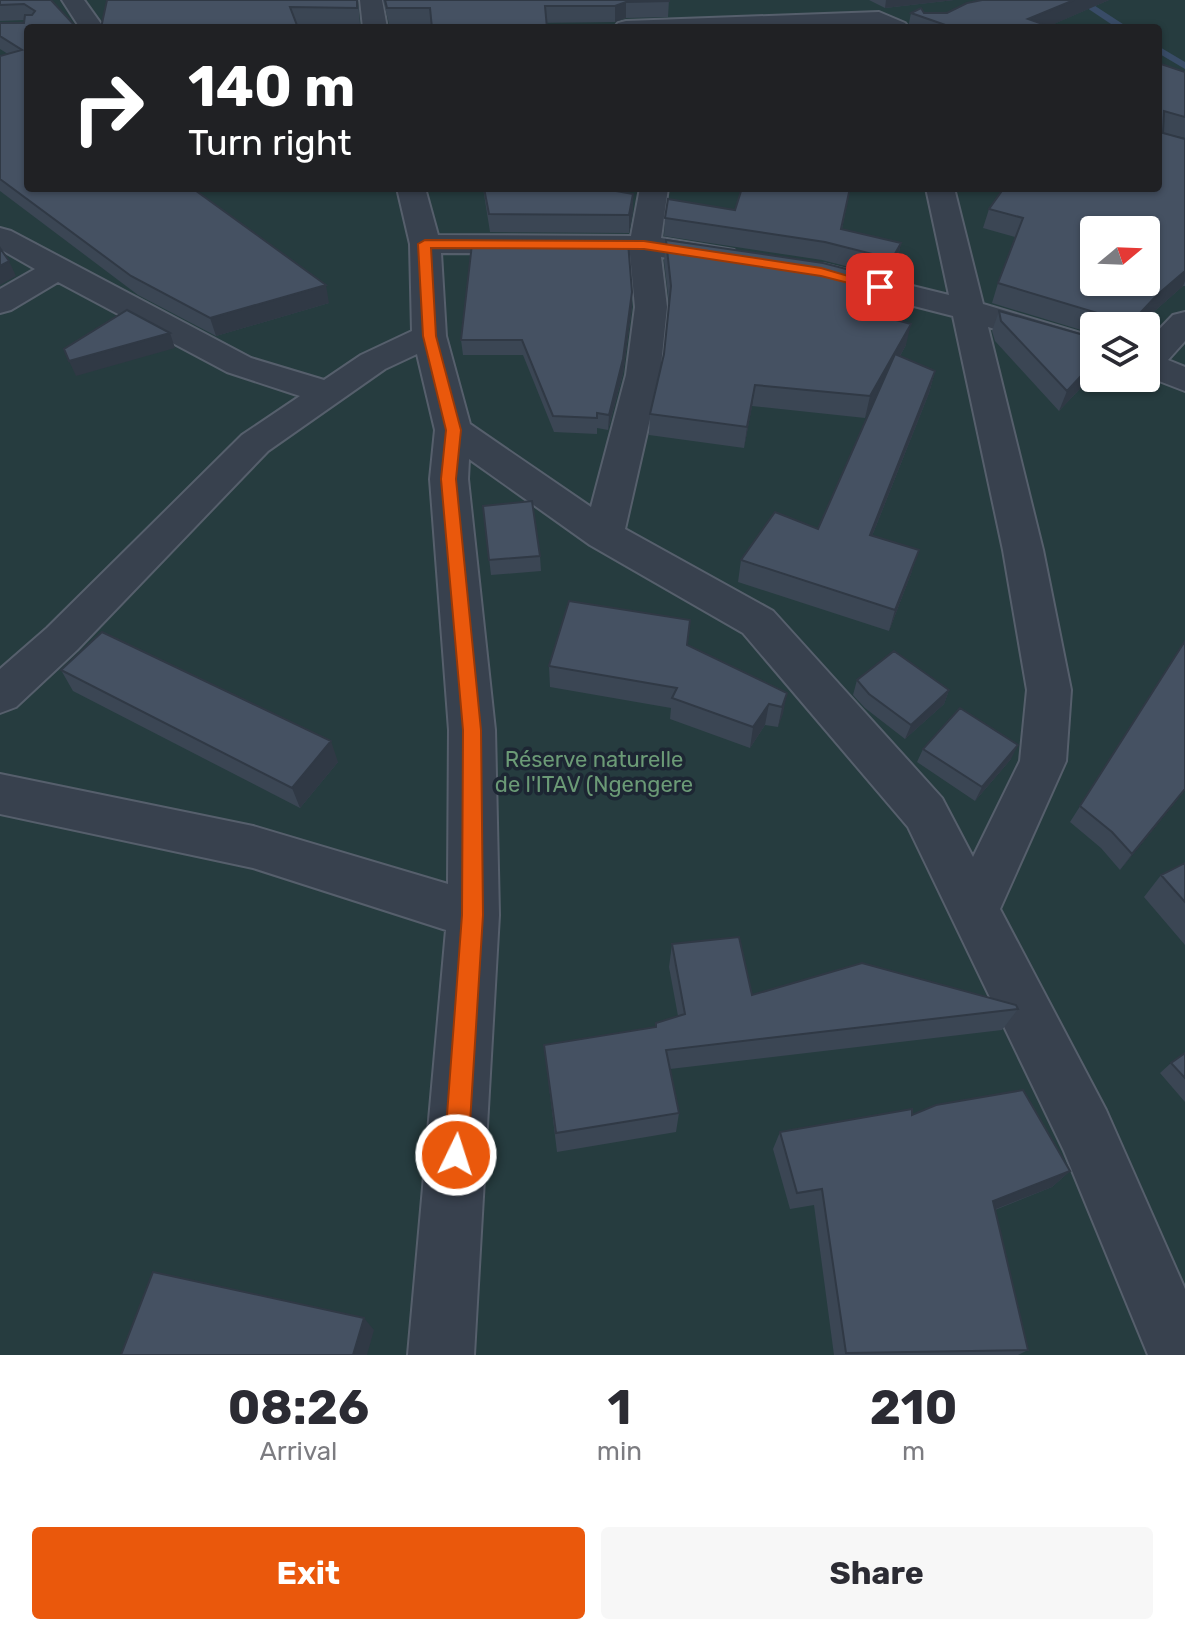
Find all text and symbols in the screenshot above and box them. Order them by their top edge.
text: 140 m [188,54,355,120]
icon: right [56,56,160,160]
text: Turn right [188,121,352,164]
north arrow [1080,216,1160,296]
map controls [1080,216,1160,392]
pin [846,253,914,321]
icon: arrive [858,265,902,309]
button: layers [1080,312,1160,392]
park label: Réserve naturelle de l'ITAV (Ngengere [495,746,693,798]
position arrow [414,1113,498,1197]
text: 08:26 [228,1379,369,1436]
text: 1 [608,1379,631,1436]
text: 210 [870,1379,957,1436]
text: Arrival [259,1436,337,1467]
text: min [597,1436,642,1467]
text: m [902,1436,925,1467]
button: Exit [32,1527,585,1619]
button: Share [601,1527,1153,1619]

